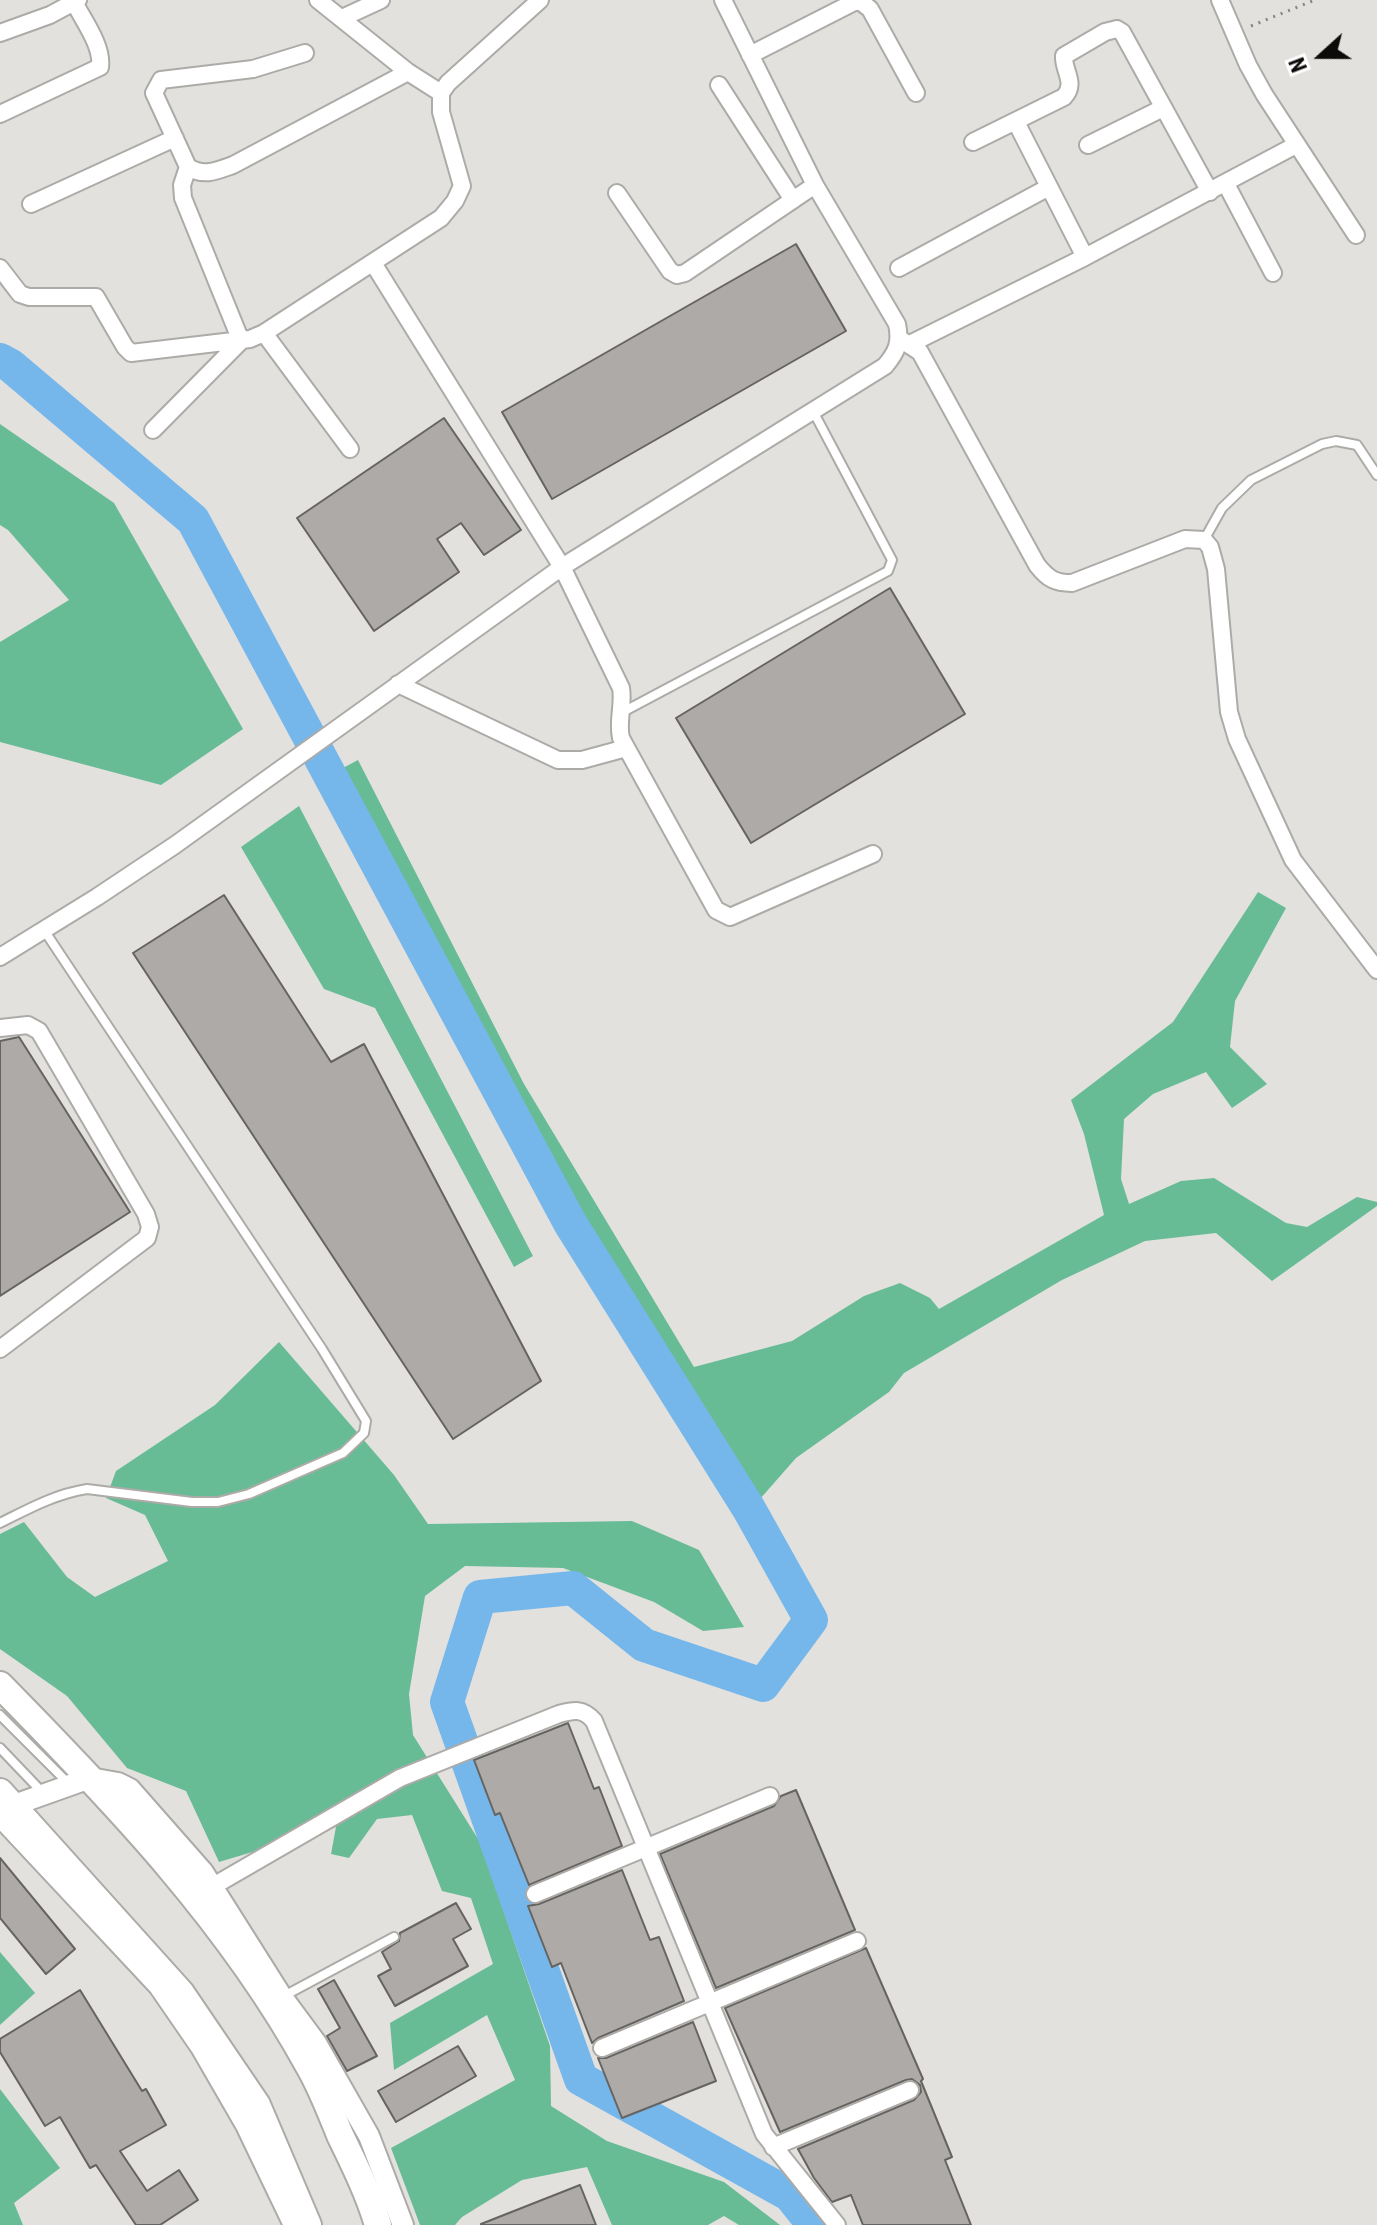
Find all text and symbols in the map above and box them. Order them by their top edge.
north arrow [1281,16,1361,96]
text: N [1284,54,1312,76]

